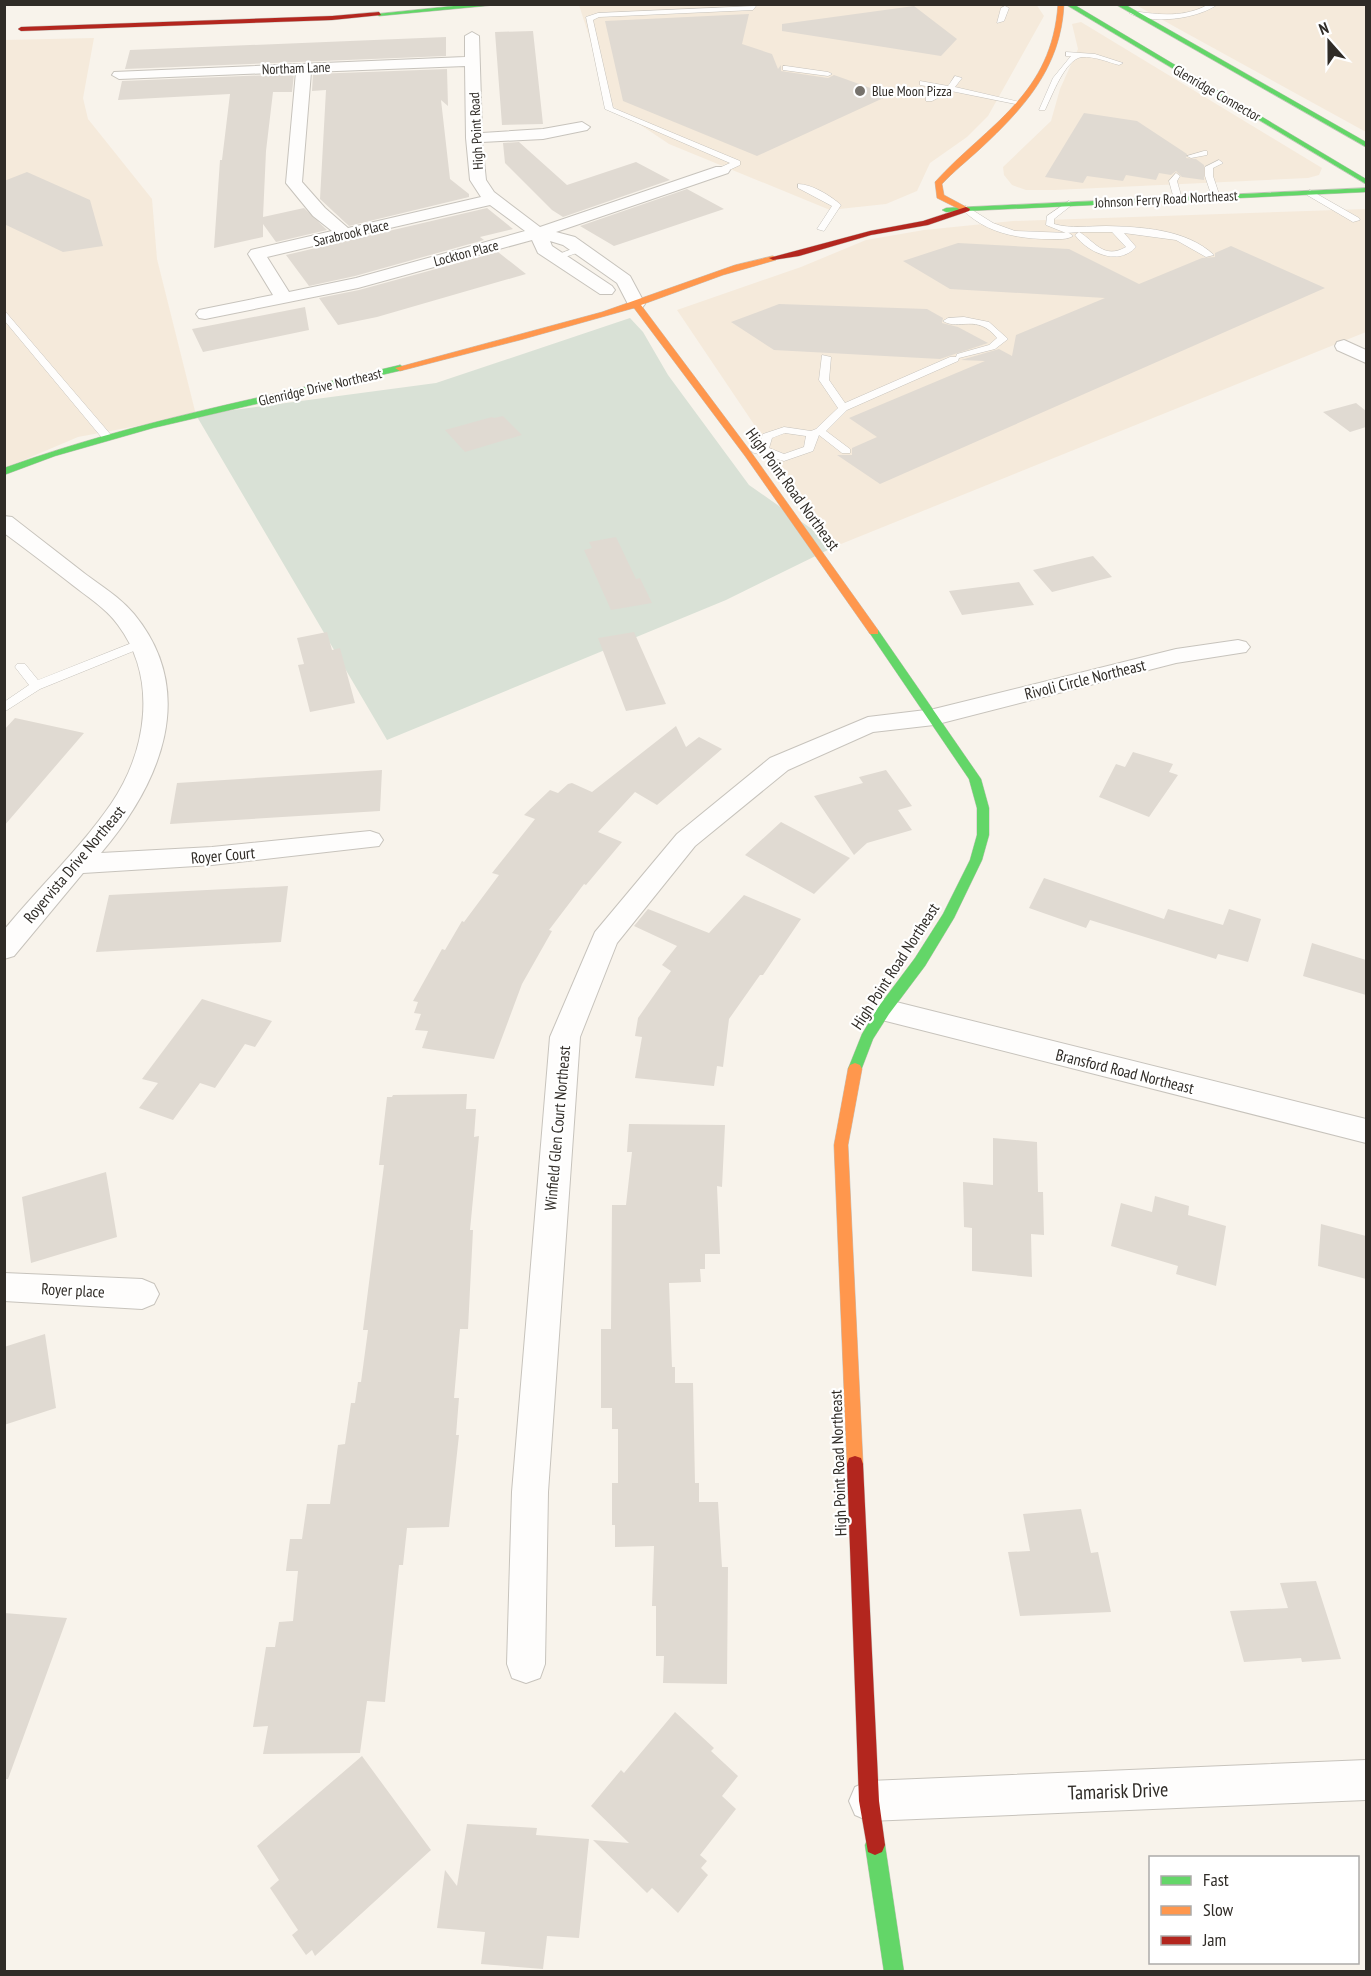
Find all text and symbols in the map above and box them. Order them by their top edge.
north arrow [1299,12,1359,72]
text: N [1316,17,1331,39]
street label: Northam Lane [261,58,331,78]
street label: Glenridge Connector [1170,61,1264,125]
place label: Blue Moon Pizza [872,82,952,100]
marker: Blue Moon Pizza [853,84,867,98]
street label: High Point Road [465,92,487,170]
street label: Johnson Ferry Road Northeast [1093,186,1238,212]
street label: Sarabrook Place [312,216,391,250]
street label: Lockton Place [432,236,501,270]
street label: Glenridge Drive Northeast [257,364,384,410]
street label: High Point Road Northeast [742,424,845,555]
street label: Rivoli Circle Northeast [1022,654,1148,704]
street label: Royervista Drive Northeast [19,801,129,927]
street label: Royer Court [190,842,256,868]
street label: High Point Road Northeast [847,899,944,1033]
street label: Winfield Glen Court Northeast [540,1044,574,1211]
street label: Bransford Road Northeast [1054,1044,1197,1098]
street label: Royer place [41,1278,105,1302]
street label: High Point Road Northeast [825,1389,851,1537]
street label: Tamarisk Drive [1067,1776,1169,1806]
legend [1149,1856,1359,1964]
text: Fast [1203,1868,1229,1891]
text: Slow [1203,1898,1234,1921]
text: Jam [1202,1928,1226,1951]

